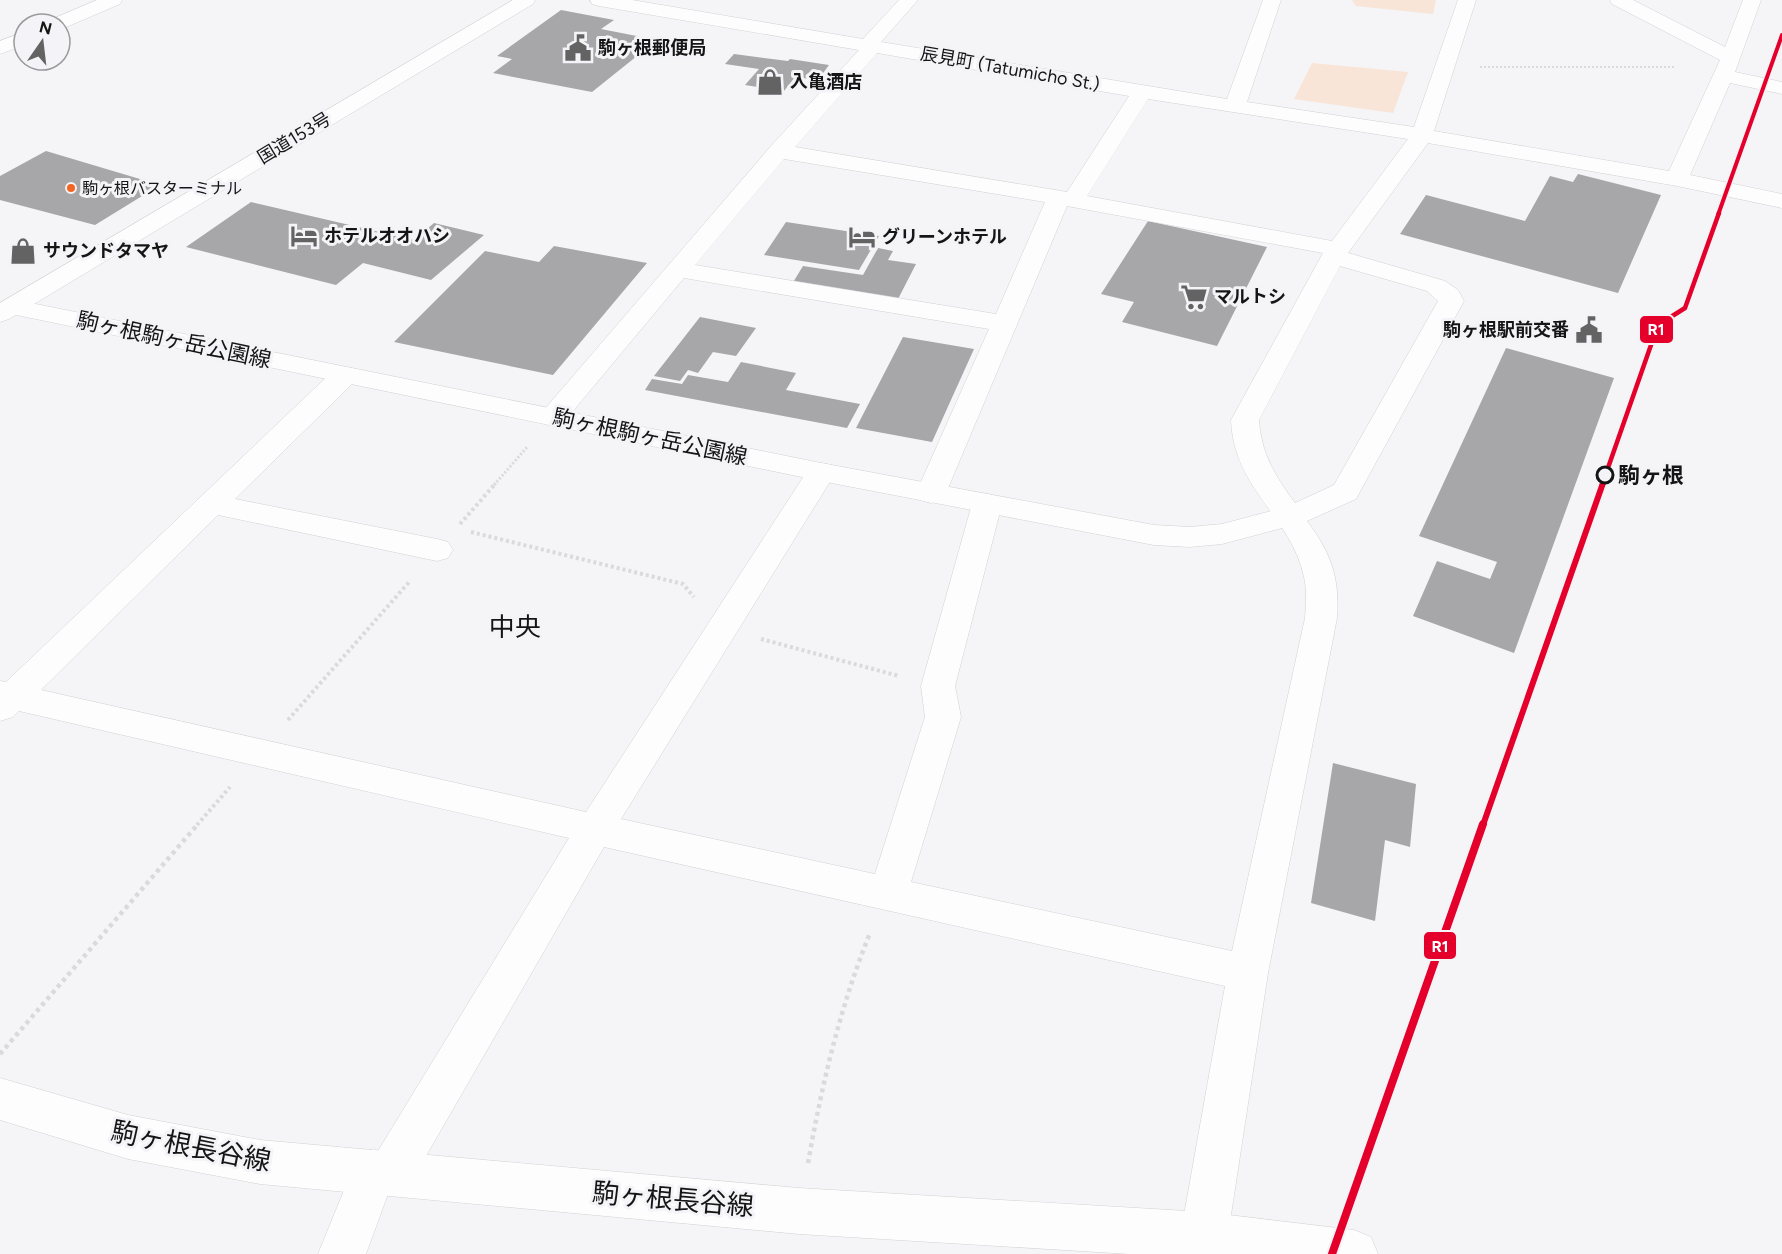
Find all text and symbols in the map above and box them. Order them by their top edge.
north arrow [12,12,72,72]
text: N [37,17,54,39]
public building icon: 駒ヶ根郵便局 [563,33,593,63]
place label: 駒ヶ根郵便局 [598,37,706,59]
street label: 辰見町 (Tatumicho St.) [919,42,1101,96]
shop icon: 入亀酒店 [755,67,785,97]
place label: 入亀酒店 [790,71,862,93]
street label: 国道153号 [253,108,335,168]
place label: 駒ヶ根バスターミナル [82,179,242,198]
marker: 駒ヶ根バスターミナル [65,182,77,194]
hotel icon: ホテルオオハシ [289,221,319,251]
hotel icon: グリーンホテル [847,222,877,252]
place label: ホテルオオハシ [324,225,450,247]
place label: グリーンホテル [882,226,1007,248]
shop icon: サウンドタマヤ [8,236,38,266]
place label: サウンドタマヤ [43,240,169,262]
supermarket icon: マルトシ [1179,282,1209,312]
place label: マルトシ [1214,286,1286,308]
street label: 駒ヶ根駒ヶ岳公園線 [74,306,274,374]
public building icon: 駒ヶ根駅前交番 [1574,315,1604,345]
line badge: R1 [1639,315,1674,344]
place label: 駒ヶ根駅前交番 [1443,319,1569,341]
text: R1 [1647,320,1665,339]
street label: 駒ヶ根駒ヶ岳公園線 [550,403,750,471]
place label: 駒ヶ根 [1618,462,1684,489]
marker: 駒ヶ根 [1596,466,1614,484]
district label: 中央 [489,611,541,643]
line badge: R1 [1423,931,1457,960]
text: R1 [1431,937,1449,956]
street label: 駒ヶ根長谷線 [108,1114,274,1178]
street label: 駒ヶ根長谷線 [591,1176,755,1222]

